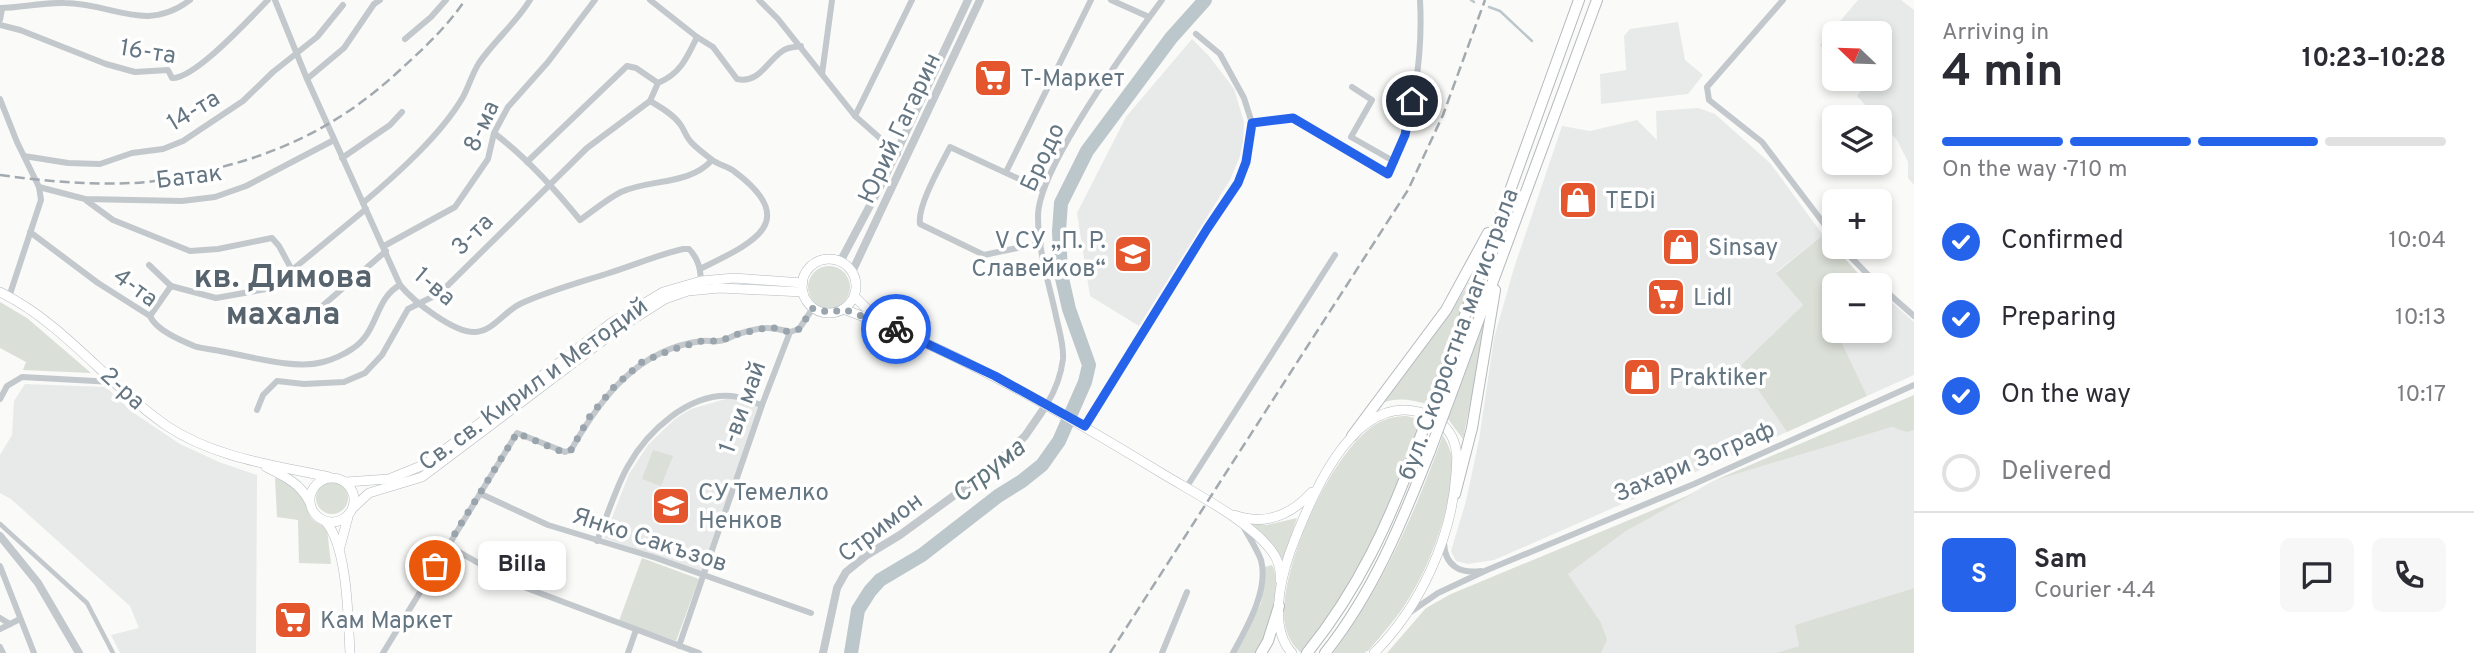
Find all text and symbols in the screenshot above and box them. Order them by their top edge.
text: Arriving in [1942,19,2049,48]
north arrow [1822,21,1892,91]
map controls [1822,21,1892,343]
street label: 16-та [117,34,178,72]
text: 10:23–10:28 [2302,43,2446,76]
text: 4 min [1942,44,2064,103]
street label: Юрий Гагарин [853,49,949,209]
supermarket icon: Т-Маркет [972,57,1014,99]
place label: Т-Маркет [1020,65,1125,95]
pin [1382,71,1442,131]
icon: home [1393,82,1431,120]
street label: 14-та [162,84,226,139]
street label: 8-ма [458,96,508,157]
button: layers [1822,105,1892,175]
street label: Бродо [1015,119,1073,197]
text: On the way · 710 m [1942,156,2128,185]
street label: Батак [155,159,224,197]
shop icon: TEDi [1557,179,1599,221]
street label: бул. Скоростна магистрала [1393,185,1527,485]
place label: TEDi [1605,187,1656,217]
button: + [1822,189,1892,259]
street label: 3-та [446,208,501,263]
icon: check [1942,223,1980,261]
text: Confirmed [2001,225,2124,258]
shop icon: Sinsay [1660,226,1702,268]
place label: V СУ „П. Р. Славейков“ [971,227,1106,285]
text: 10:04 [2388,227,2446,256]
school or university icon: V СУ „П. Р. Славейков“ [1112,233,1154,275]
place label: Sinsay [1708,234,1778,264]
district label: кв. Димова махала [194,259,372,336]
street label: 1-ва [407,261,461,314]
street label: 4-та [107,262,163,315]
button: − [1822,273,1892,343]
supermarket icon: Lidl [1645,276,1687,318]
place label: Lidl [1693,284,1732,314]
street label: Св. св. Кирил и Методий [414,292,655,479]
courier [861,294,931,364]
icon: check [1942,300,1980,338]
text: Preparing [2001,302,2116,335]
text: 10:13 [2395,304,2446,333]
icon: bike [877,310,915,348]
shop icon: Praktiker [1621,356,1663,398]
street label: 1-ви май [713,357,774,458]
street label: 2-ра [93,361,150,418]
place label: Praktiker [1669,364,1767,394]
icon: check [1942,377,1980,415]
text: On the way [2001,379,2131,412]
text: 10:17 [2397,381,2446,410]
street label: Захари Зограф [1610,415,1780,510]
water label: Струма [946,432,1033,512]
text: Delivered [2001,456,2112,489]
place label: СУ Темелко Ненков [698,479,829,537]
school or university icon: СУ Темелко Ненков [650,485,692,527]
street label: Стримон [833,487,929,570]
street label: Янко Сакъзов [568,502,731,580]
pin [405,536,465,596]
button: chat [2280,538,2354,612]
button: phone [2372,538,2446,612]
callout: Billa [477,542,564,590]
text: Sam [2034,544,2087,577]
icon: bag [416,547,454,585]
text: Billa [498,551,546,580]
text: S [1971,559,1987,592]
text: Courier · 4.4 [2034,577,2156,606]
supermarket icon: Кам Маркет [272,599,314,641]
place label: Кам Маркет [320,607,453,637]

